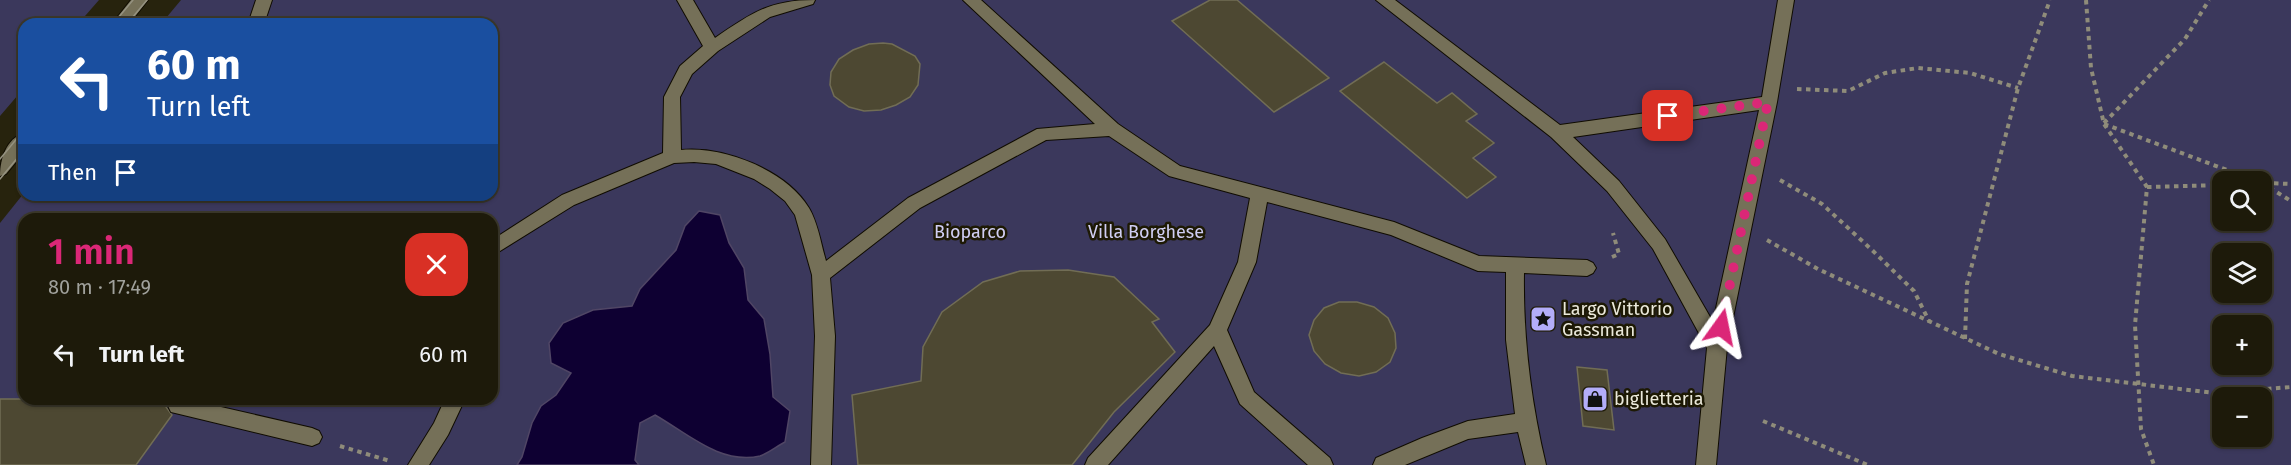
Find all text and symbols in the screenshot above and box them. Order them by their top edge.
text: 60 m [147,40,241,90]
icon: left [48,42,126,120]
pin [1642,90,1693,141]
text: Turn left [147,91,250,123]
icon: arrive [1651,99,1684,132]
icon: arrive [109,156,142,189]
text: Then [48,159,97,186]
map controls [2212,171,2272,447]
button: search [2212,171,2272,231]
park label: Bioparco [934,221,1006,243]
park label: Villa Borghese [1088,221,1204,243]
text: 1 min [48,230,135,274]
button: close [405,233,468,296]
button: layers [2212,243,2272,303]
text: 80 m · 17:49 [48,275,151,299]
position arrow [1689,295,1753,359]
place label: Largo Vittorio Gassman [1562,298,1672,341]
place icon: Largo Vittorio Gassman [1528,304,1558,334]
button: + [2212,315,2272,375]
icon: left [48,338,81,371]
text: Turn left [99,341,184,368]
text: 60 m [419,341,468,368]
shop icon: biglietteria [1580,384,1610,414]
button: − [2212,387,2272,447]
place label: biglietteria [1614,388,1704,410]

